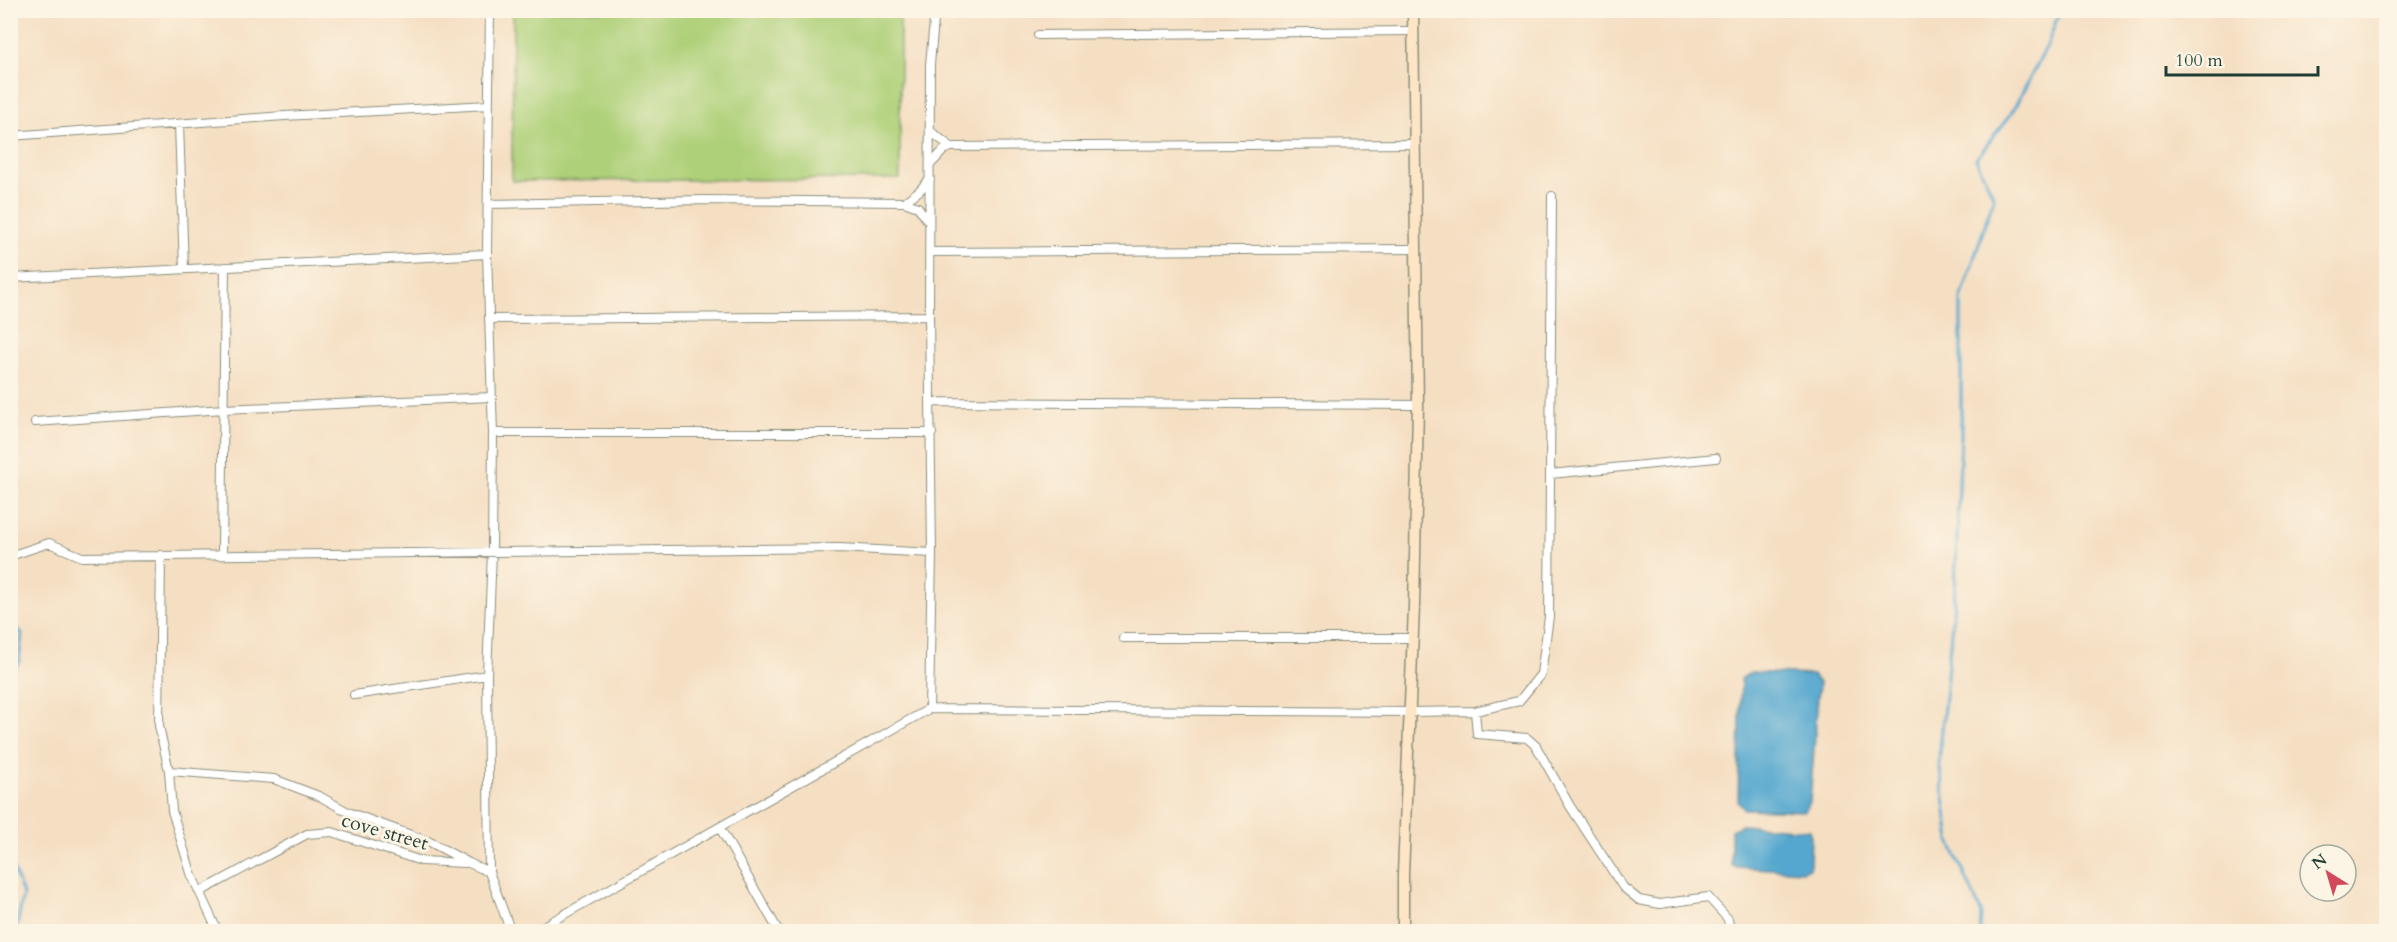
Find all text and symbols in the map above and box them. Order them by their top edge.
scale bar [2166,39,2318,77]
text: 100 m [2175,48,2223,73]
street label: cove street [338,806,432,857]
north arrow [2298,843,2358,903]
text: N [2307,849,2332,875]

